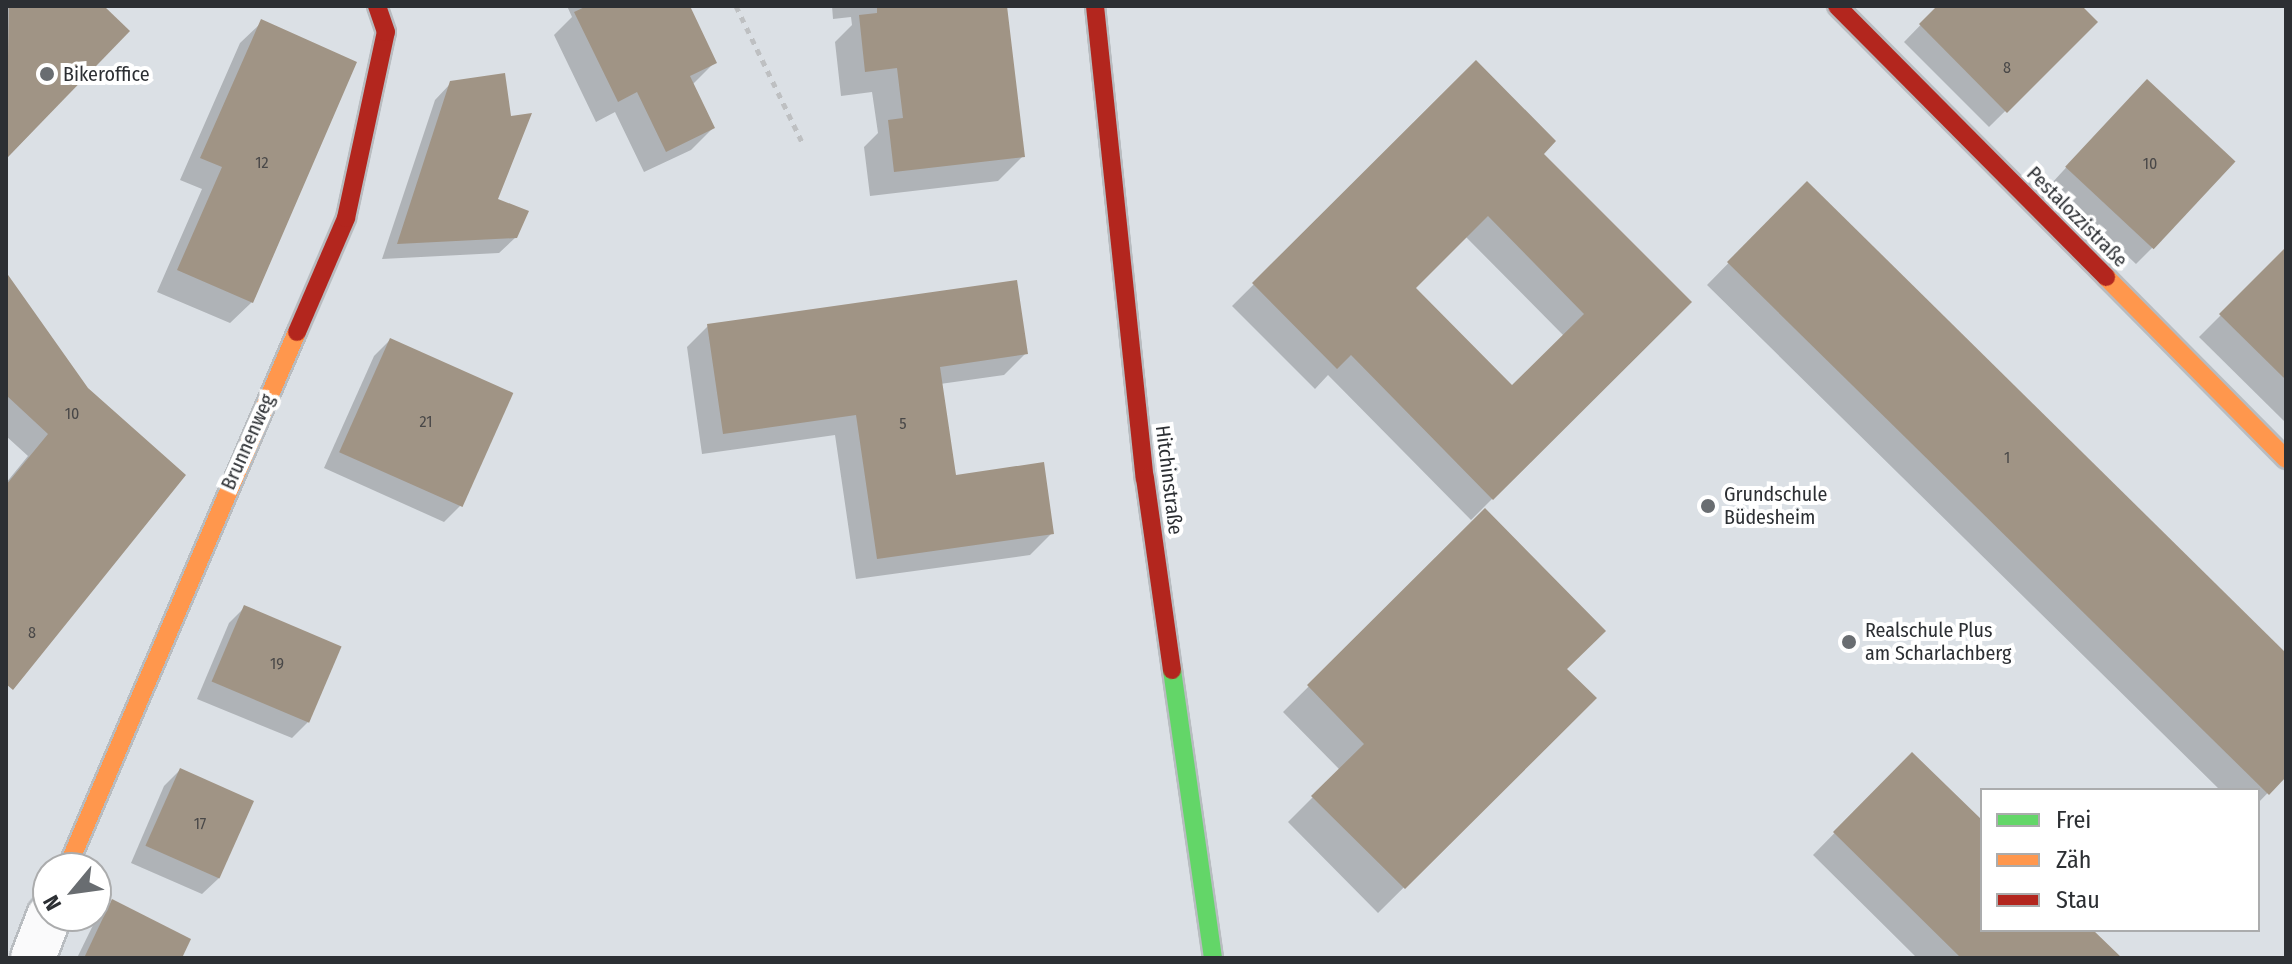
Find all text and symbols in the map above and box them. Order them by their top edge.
house number: 8 [2003,58,2011,78]
place label: Bikeroffice [63,62,150,86]
marker: Bikeroffice [38,65,56,83]
house number: 12 [255,153,269,173]
house number: 10 [2143,154,2157,174]
street label: Pestalozzistraße [2022,162,2132,272]
street label: Brunnenweg [216,390,280,494]
house number: 10 [65,404,79,424]
house number: 21 [420,412,432,432]
house number: 5 [899,414,907,434]
street label: Hitchinstraße [1150,424,1188,536]
house number: 1 [2004,448,2010,468]
place label: Grundschule Büdesheim [1724,482,1827,529]
marker: Grundschule Büdesheim [1699,497,1717,515]
place label: Realschule Plus am Scharlachberg [1865,618,2011,665]
house number: 8 [28,623,36,643]
marker: Realschule Plus am Scharlachberg [1840,633,1858,651]
house number: 19 [270,654,284,674]
legend [1980,788,2260,932]
text: Frei [2056,806,2091,834]
house number: 17 [194,814,206,834]
text: Zäh [2056,846,2091,874]
north arrow [32,852,112,932]
text: Stau [2056,886,2100,914]
text: N [37,891,67,915]

